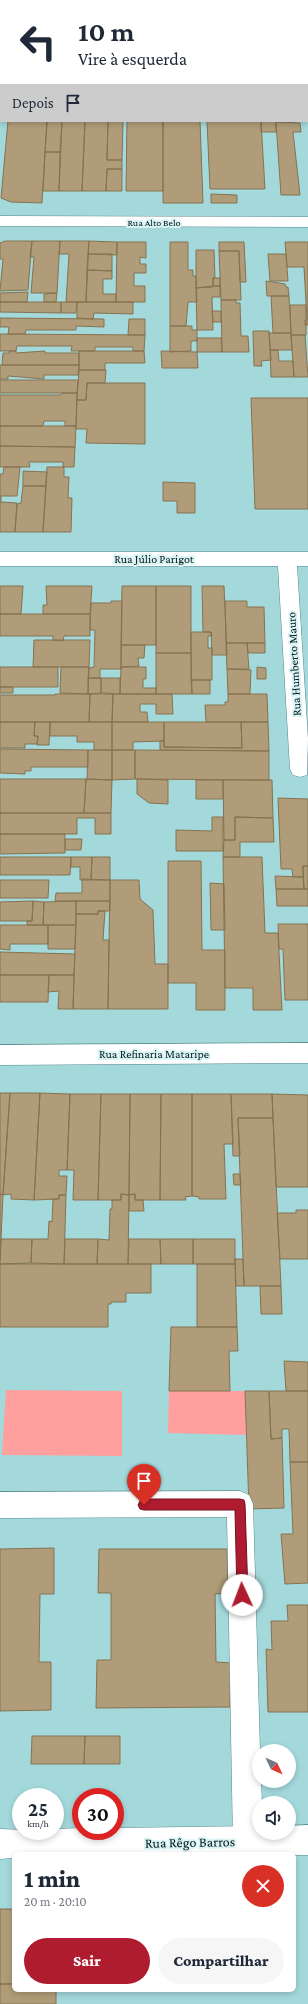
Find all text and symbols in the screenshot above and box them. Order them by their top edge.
icon: left [12,16,64,68]
text: 10 m [78,16,135,47]
text: Vire à esquerda [78,49,187,69]
icon: arrive [62,92,84,114]
text: Depois [12,95,54,111]
street label: Rua Alto Belo [127,217,181,228]
street label: Rua Júlio Parigot [114,552,195,566]
street label: Rua Humberto Mauro [284,612,304,716]
street label: Rua Refinaria Mataripe [99,1047,209,1061]
pin [127,1464,161,1505]
icon: arrive [133,1470,155,1492]
position arrow [221,1574,263,1616]
north arrow [252,1744,296,1788]
map controls [252,1744,296,1840]
speed limit sign: 30 [72,1788,124,1840]
button: sound [252,1796,296,1840]
text: 25 [28,1798,48,1820]
text: km/h [27,1818,49,1829]
street label: Rua Rêgo Barros [145,1833,235,1851]
text: 1 min [24,1865,80,1892]
button: close [242,1865,284,1907]
text: 20 m · 20:10 [24,1894,87,1909]
button: Sair [24,1938,150,1984]
button: Compartilhar [158,1938,284,1984]

